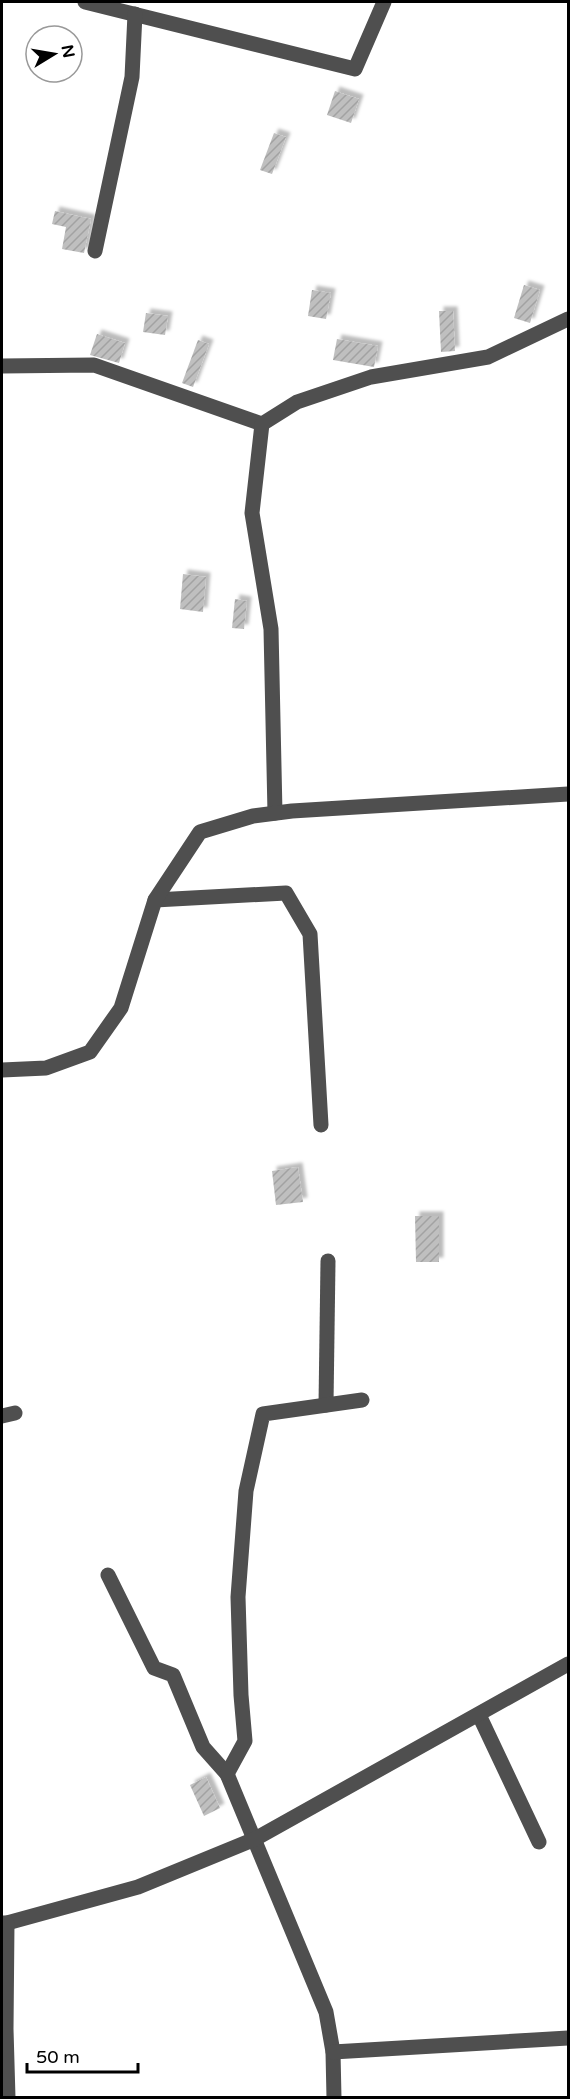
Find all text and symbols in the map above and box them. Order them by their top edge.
north arrow [24,24,84,84]
text: N [57,43,79,60]
scale bar [27,2036,138,2074]
text: 50 m [36,2046,80,2068]

